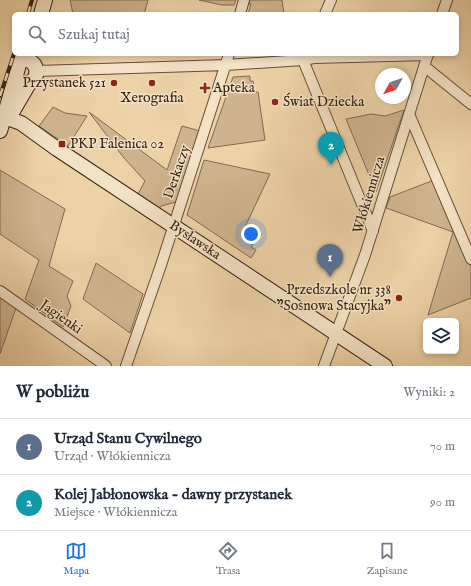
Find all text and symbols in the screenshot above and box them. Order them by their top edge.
search box [12,12,459,56]
icon: search [26,23,48,45]
text: Szukaj tutaj [58,25,130,44]
north arrow [375,68,411,104]
place label: Przystanek 521 [22,74,106,92]
marker: Przystanek 521 [109,78,119,88]
marker: Xerografia [147,78,157,88]
place label: Apteka [212,79,256,97]
marker: Apteka [200,83,210,93]
place label: Xerografia [120,89,185,107]
place label: Świat Dziecka [283,92,365,111]
marker: Świat Dziecka [270,97,280,107]
pin: 2 [318,132,344,165]
place label: PKP Falenica 02 [70,135,164,153]
marker: PKP Falenica 02 [57,139,67,149]
street label: Derkaczy [159,143,195,201]
street label: Włókiennicza [349,153,390,236]
street label: Bysławska [166,216,225,264]
your location [241,224,261,244]
pin: 1 [317,244,343,277]
place label: Przedszkole nr 338 "Sosnowa Stacyjka" [277,281,391,315]
marker: Przedszkole nr 338 "Sosnowa Stacyjka" [394,293,404,303]
street label: Jagienki [35,295,86,338]
map controls [423,318,459,354]
button: layers [423,318,459,354]
text: W pobliżu [16,382,89,403]
text: Wyniki: 2 [403,384,455,401]
text: Urząd Stanu Cywilnego [54,429,202,448]
text: 1 [27,438,31,455]
text: 70 m [430,438,455,455]
text: Urząd · Włókiennicza [54,448,171,465]
text: Kolej Jabłonowska - dawny przystanek [54,485,292,504]
text: 2 [26,494,32,511]
text: 90 m [430,494,455,511]
text: Miejsce · Włókiennicza [54,504,177,521]
tab: Mapa [63,540,89,578]
tab: Trasa [216,540,240,578]
tab: Zapisane [367,540,408,578]

